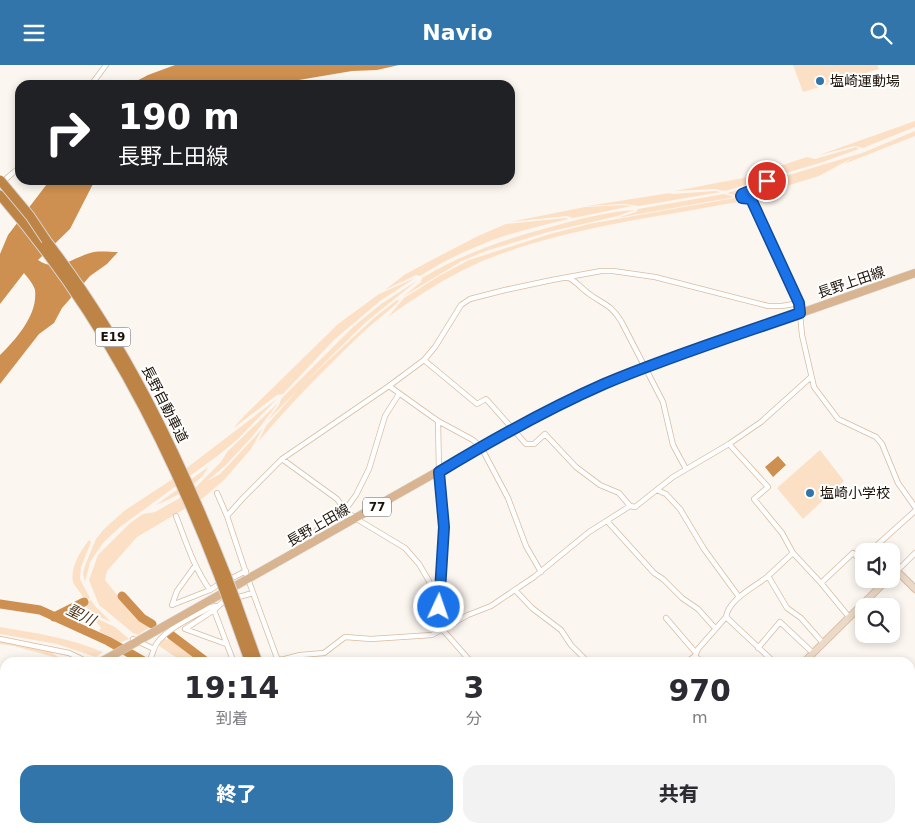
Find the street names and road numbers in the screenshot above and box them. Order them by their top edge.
street label: 長野上田線 [815,263,887,301]
road number: E19 [96,327,130,347]
street label: 長野自動車道 [139,363,191,445]
road number: 77 [363,497,391,517]
street label: 長野上田線 [284,501,352,549]

